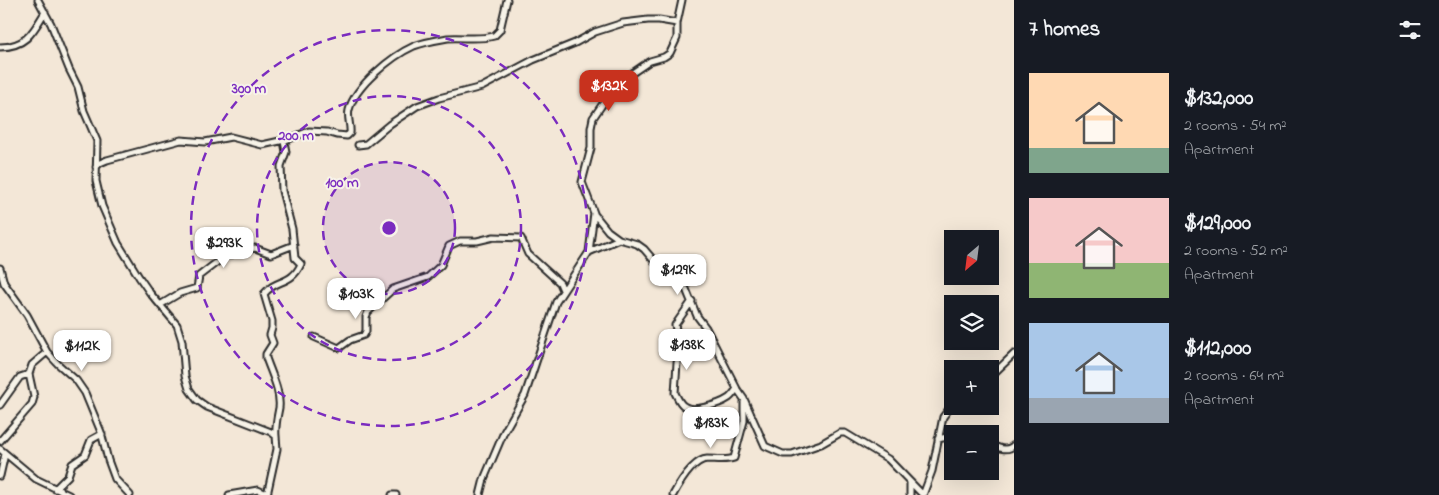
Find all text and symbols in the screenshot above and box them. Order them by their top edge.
text: 7 homes [1029,15,1100,45]
icon: filters [1396,16,1424,44]
pin: $132K [574,70,644,112]
text: $132K [590,74,628,98]
text: 300 m [231,78,267,100]
text: $132,000 [1184,84,1253,114]
icon: home [1069,93,1129,153]
text: 2 rooms · 54 m² [1184,114,1286,138]
text: 200 m [277,125,314,147]
text: Apartment [1184,138,1254,162]
text: 100 m [325,172,359,194]
text: $129,000 [1184,209,1251,239]
icon: home [1069,218,1129,278]
centre of rings [380,219,398,237]
pin: $293K [189,226,259,269]
north arrow [944,230,999,285]
map controls [944,230,999,480]
text: $293K [206,231,242,255]
text: 2 rooms · 52 m² [1184,239,1288,263]
pin: $129K [643,254,713,296]
text: $129K [660,258,696,282]
text: Apartment [1184,263,1254,287]
pin: $103K [321,278,391,320]
text: $103K [338,282,374,306]
button: layers [944,295,999,350]
pin: $138K [652,328,722,371]
pin: $112K [47,330,117,372]
text: $138K [669,333,705,357]
text: $112K [64,334,100,358]
text: $112,000 [1184,334,1251,364]
icon: home [1069,343,1129,403]
button: + [944,360,999,415]
text: 2 rooms · 64 m² [1184,364,1284,388]
text: Apartment [1184,388,1254,412]
pin: $183K [676,406,746,449]
text: $183K [693,411,729,435]
button: − [944,425,999,480]

